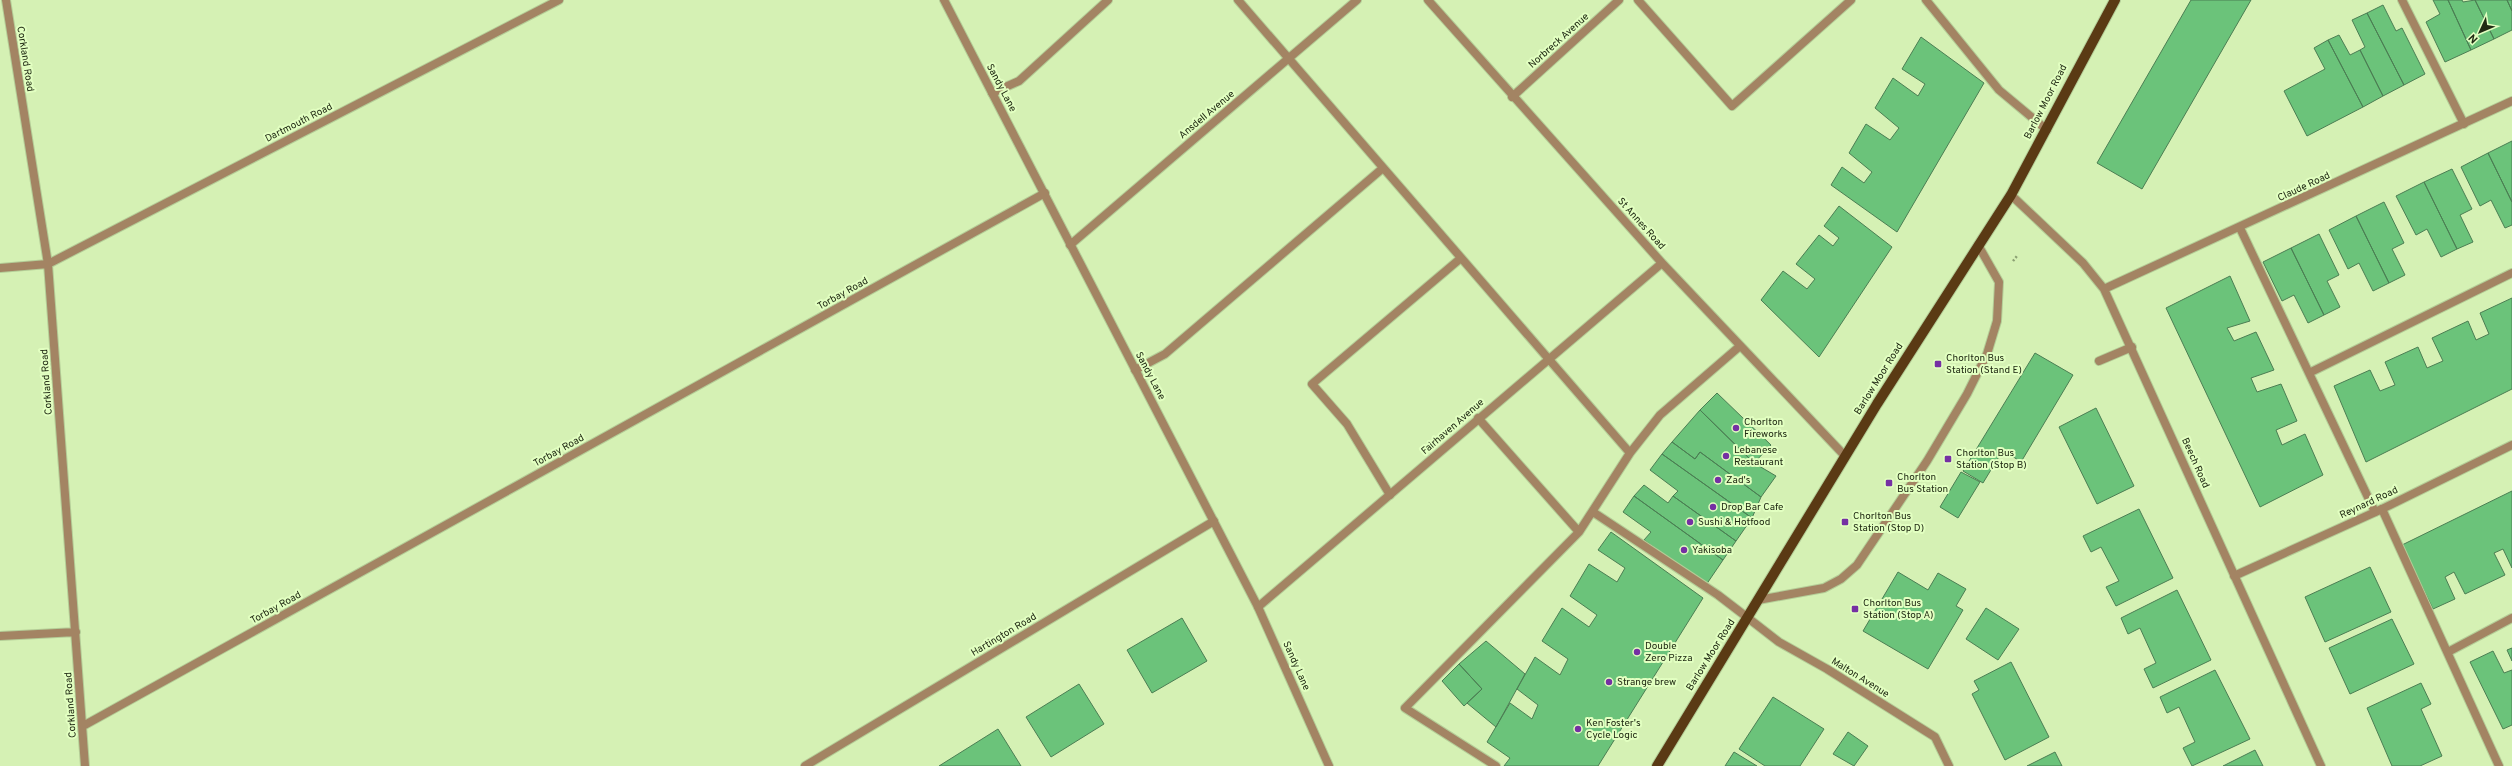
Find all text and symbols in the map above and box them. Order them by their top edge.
street label: Norbreck Avenue [1526,10,1592,72]
north arrow [2460,12,2500,52]
street label: Corkland Road [13,25,37,93]
text: N [2466,31,2481,46]
street label: Sandy Lane [983,62,1019,114]
street label: Barlow Moor Road [2022,62,2070,142]
street label: Ansdell Avenue [1177,88,1237,142]
street label: Dartmouth Road [263,100,335,146]
street label: Claude Road [2276,169,2332,205]
street label: St Annes Road [1614,195,1668,253]
street label: Torbay Road [815,275,871,313]
street label: Barlow Moor Road [1852,341,1906,417]
street label: Corkland Road [38,349,56,415]
street label: Sandy Lane [1132,350,1168,402]
place label: Chorlton Bus Station (Stand E) [1946,352,2022,377]
marker: Chorlton Bus Station (Stand E) [1933,359,1943,369]
street label: Fairhaven Avenue [1419,396,1487,458]
place label: Chorlton Fireworks [1744,416,1788,441]
marker: Chorlton Fireworks [1731,423,1741,433]
street label: Torbay Road [531,432,587,470]
street label: Beech Road [2178,436,2212,490]
place label: Lebanese Restaurant [1734,444,1783,469]
place label: Chorlton Bus Station (Stop B) [1956,447,2027,472]
marker: Lebanese Restaurant [1721,451,1731,461]
marker: Chorlton Bus Station (Stop B) [1943,454,1953,464]
place label: Chorlton Bus Station [1897,471,1948,496]
place label: Zad's [1726,474,1751,487]
marker: Zad's [1713,475,1723,485]
marker: Chorlton Bus Station [1884,478,1894,488]
street label: Reynard Road [2338,484,2400,522]
place label: Drop Bar Cafe [1721,501,1784,514]
marker: Drop Bar Cafe [1708,502,1718,512]
place label: Chorlton Bus Station (Stop D) [1853,510,1924,535]
place label: Sushi & Hotfood [1698,516,1770,529]
marker: Sushi & Hotfood [1685,517,1695,527]
marker: Chorlton Bus Station (Stop D) [1840,517,1850,527]
place label: Yakisoba [1692,544,1732,557]
marker: Yakisoba [1679,545,1689,555]
street label: Torbay Road [248,589,304,627]
place label: Chorlton Bus Station (Stop A) [1863,597,1933,622]
marker: Chorlton Bus Station (Stop A) [1850,604,1860,614]
street label: Hartington Road [969,610,1039,660]
street label: Barlow Moor Road [1684,617,1738,693]
street label: Sandy Lane [1279,639,1313,693]
place label: Double Zero Pizza [1645,640,1693,665]
marker: Double Zero Pizza [1632,647,1642,657]
street label: Malton Avenue [1829,655,1891,701]
street label: Corkland Road [62,672,80,738]
place label: Strange brew [1617,676,1676,689]
marker: Strange brew [1604,677,1614,687]
place label: Ken Foster's Cycle Logic [1586,717,1641,742]
marker: Ken Foster's Cycle Logic [1573,724,1583,734]

